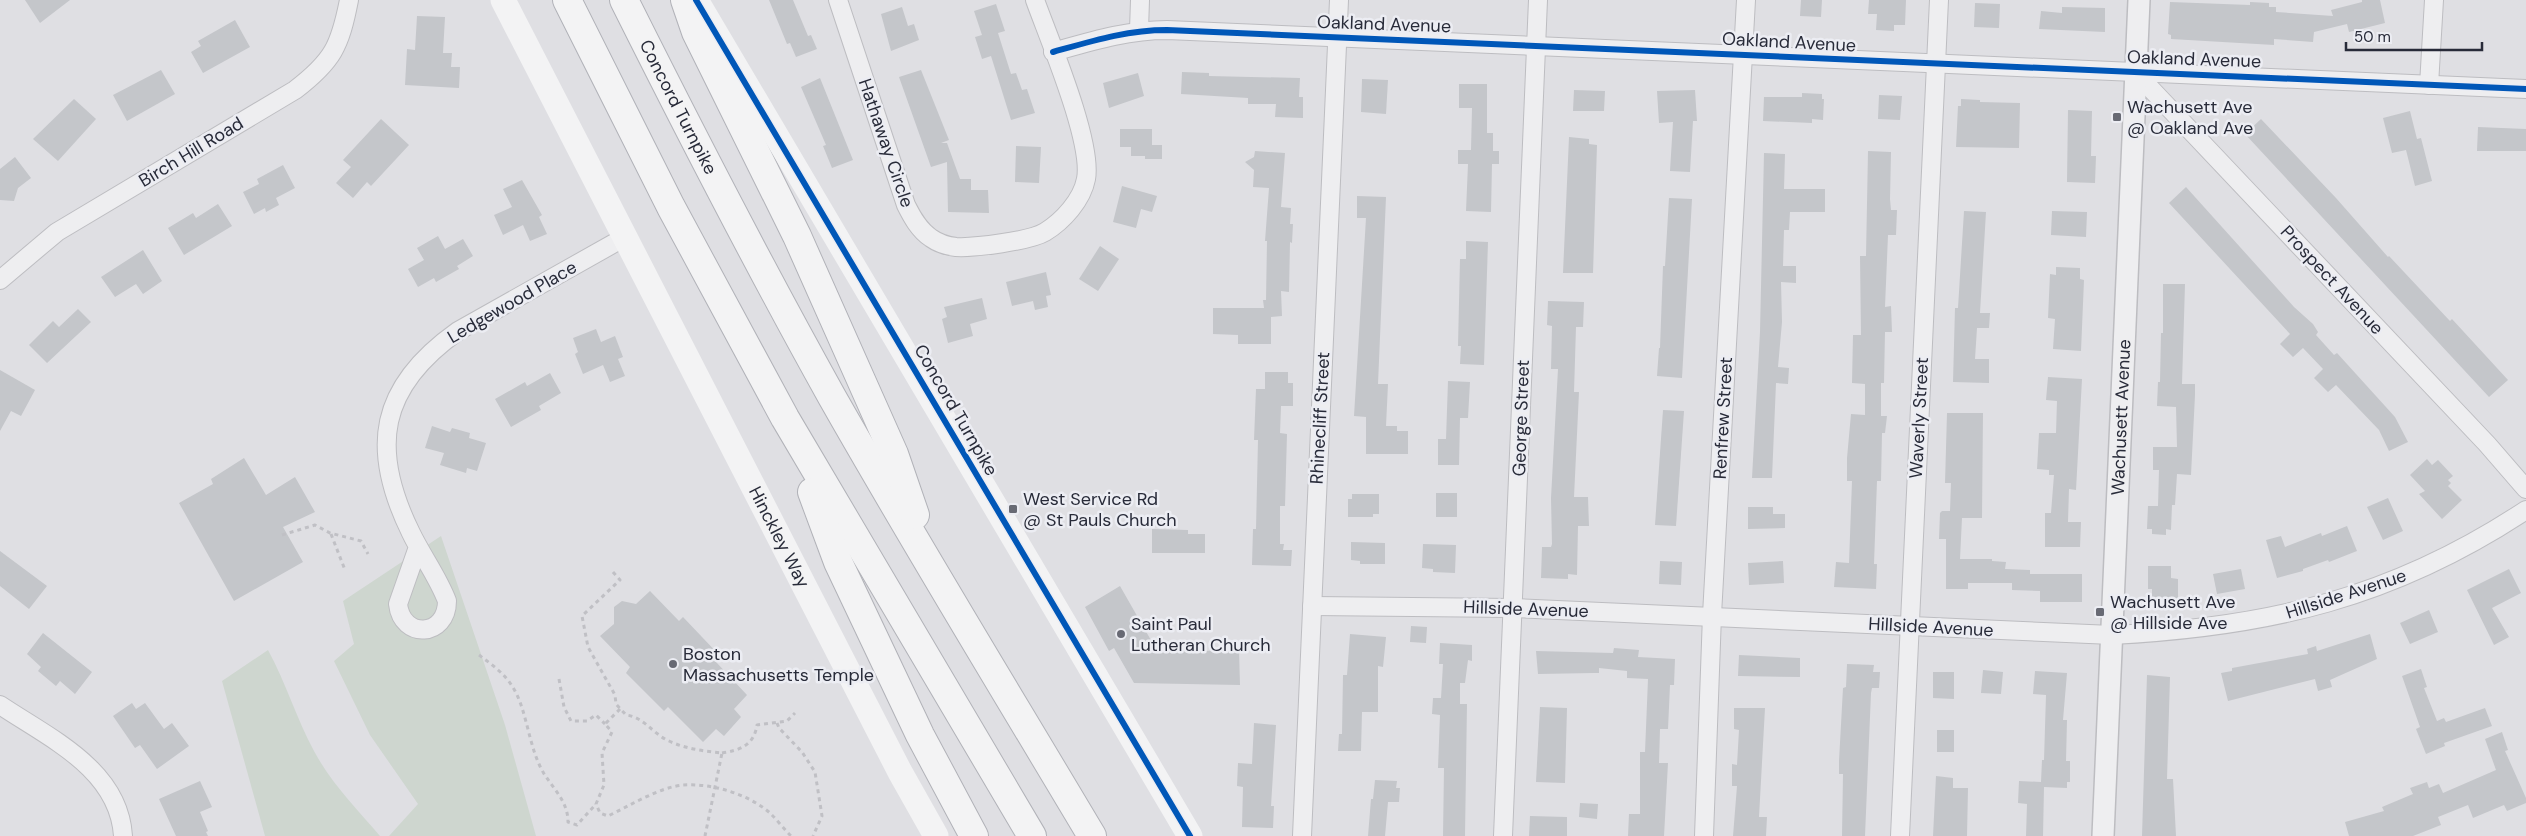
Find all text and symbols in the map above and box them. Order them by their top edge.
street label: Oakland Avenue [1317,10,1451,38]
scale bar [2346,20,2482,52]
street label: Oakland Avenue [1721,27,1857,57]
text: 50 m [2354,27,2391,47]
street label: Concord Turnpike [634,36,723,179]
street label: Oakland Avenue [2127,45,2261,73]
street label: Hathaway Circle [853,75,919,211]
place label: Wachusett Ave @ Oakland Ave [2127,95,2253,140]
street label: Birch Hill Road [134,111,248,193]
marker: Wachusett Ave @ Oakland Ave [2111,111,2123,123]
street label: Prospect Avenue [2275,220,2389,340]
street label: Ledgewood Place [443,255,581,349]
street label: Wachusett Avenue [2106,339,2136,496]
street label: Concord Turnpike [909,340,1003,480]
street label: Rhinecliff Street [1305,351,1335,485]
street label: Renfrew Street [1708,356,1738,480]
street label: Waverly Street [1904,357,1934,479]
street label: George Street [1507,359,1535,477]
street label: Hinckley Way [743,482,815,592]
place label: West Service Rd @ St Pauls Church [1023,487,1177,532]
marker: West Service Rd @ St Pauls Church [1007,503,1019,515]
street label: Hillside Avenue [2283,563,2409,625]
place label: Wachusett Ave @ Hillside Ave [2110,590,2235,635]
street label: Hillside Avenue [1463,595,1589,623]
marker: Wachusett Ave @ Hillside Ave [2094,606,2106,618]
place label: Saint Paul Lutheran Church [1131,612,1271,657]
street label: Hillside Avenue [1868,612,1994,642]
marker: Saint Paul Lutheran Church [1115,628,1127,640]
place label: Boston Massachusetts Temple [683,642,874,687]
marker: Boston Massachusetts Temple [667,658,679,670]

